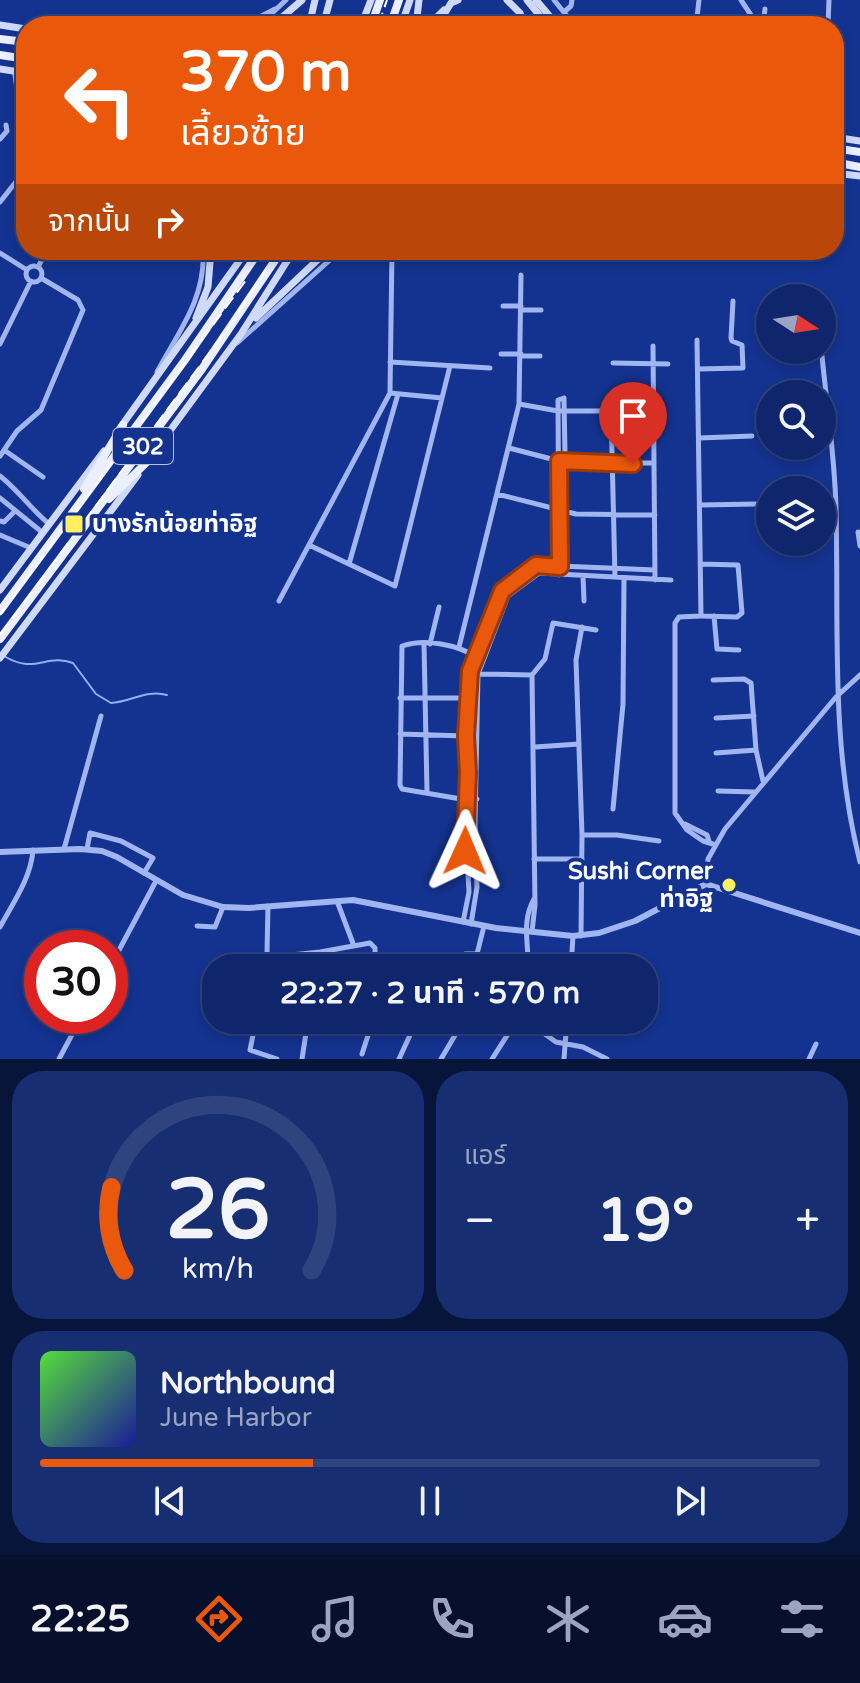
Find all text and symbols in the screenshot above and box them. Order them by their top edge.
text: 370 m [180,39,351,106]
icon: left [48,48,152,152]
text: เลี้ยวซ้าย [180,112,306,155]
icon: right [147,200,191,244]
text: จากนั้น [48,203,131,240]
north arrow [756,284,836,364]
map controls [756,284,836,556]
button: search [756,380,836,460]
pin [599,382,667,464]
icon: arrive [611,394,655,438]
road number: 302 [113,428,173,464]
button: layers [756,476,836,556]
place label: บางรักน้อยท่าอิฐ [92,510,258,539]
marker: บางรักน้อยท่าอิฐ [63,513,85,535]
position arrow [423,809,507,893]
place label: Sushi Corner ท่าอิฐ [568,857,714,914]
marker: Sushi Corner ท่าอิฐ [720,876,738,894]
speed limit sign: 30 [24,930,128,1034]
text: 22:27 · 2 นาที · 570 m [280,975,580,1012]
text: แอร์ [464,1140,506,1171]
text: 26 [166,1161,270,1261]
text: 19° [596,1185,694,1257]
text: − [464,1195,495,1248]
text: + [795,1195,820,1248]
text: km/h [182,1252,254,1286]
text: Northbound [160,1365,336,1402]
text: June Harbor [160,1402,312,1433]
icon: previous [148,1479,192,1523]
icon: pause [408,1479,452,1523]
icon: next [668,1479,712,1523]
icon: directions [191,1591,247,1647]
icon: music [307,1591,363,1647]
icon: phone [424,1591,480,1647]
icon: climate [540,1591,596,1647]
icon: car [657,1591,713,1647]
icon: filters [774,1591,830,1647]
text: 22:25 [30,1598,130,1641]

